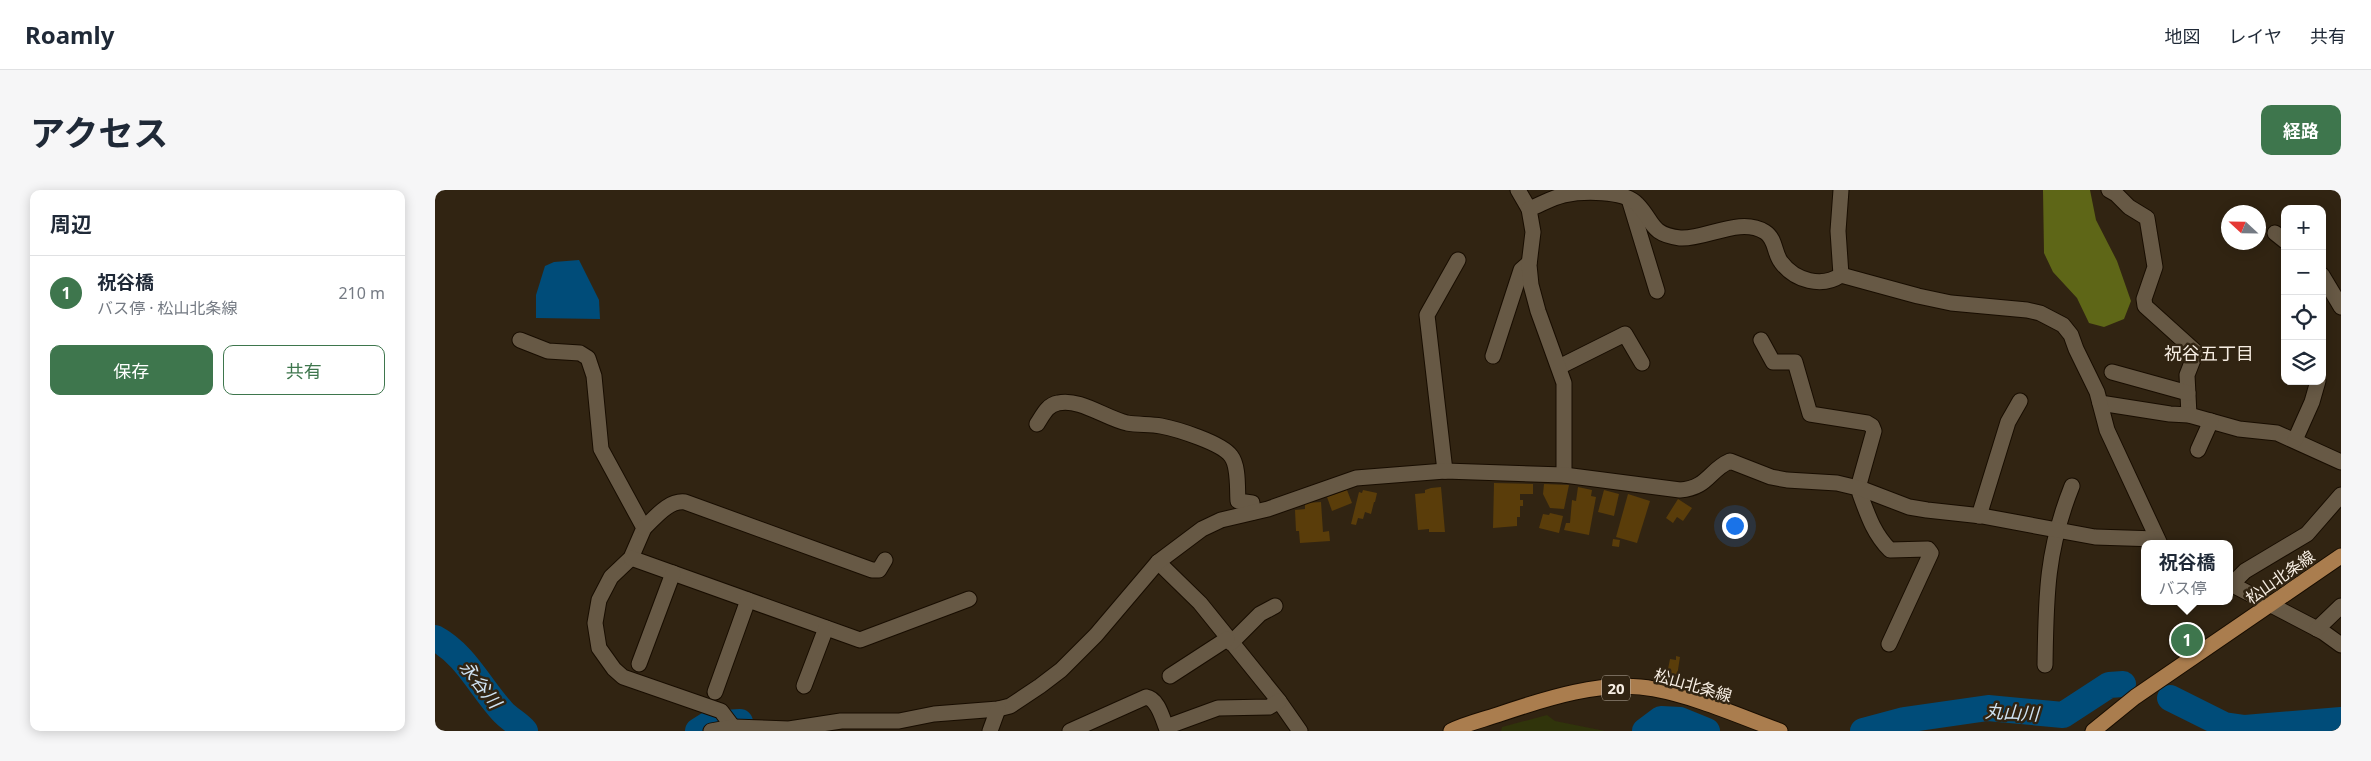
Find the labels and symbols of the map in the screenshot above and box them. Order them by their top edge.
north arrow [2221,205,2266,250]
district label: 祝谷五丁目 [2164,341,2254,365]
your location [1722,513,1748,539]
street label: 松山北条線 [2241,545,2319,609]
pin: 1 [2171,621,2203,659]
water label: 永谷川 [455,655,508,714]
street label: 松山北条線 [1652,663,1734,707]
road number: 20 [1602,676,1630,700]
water label: 丸山川 [1984,699,2042,726]

